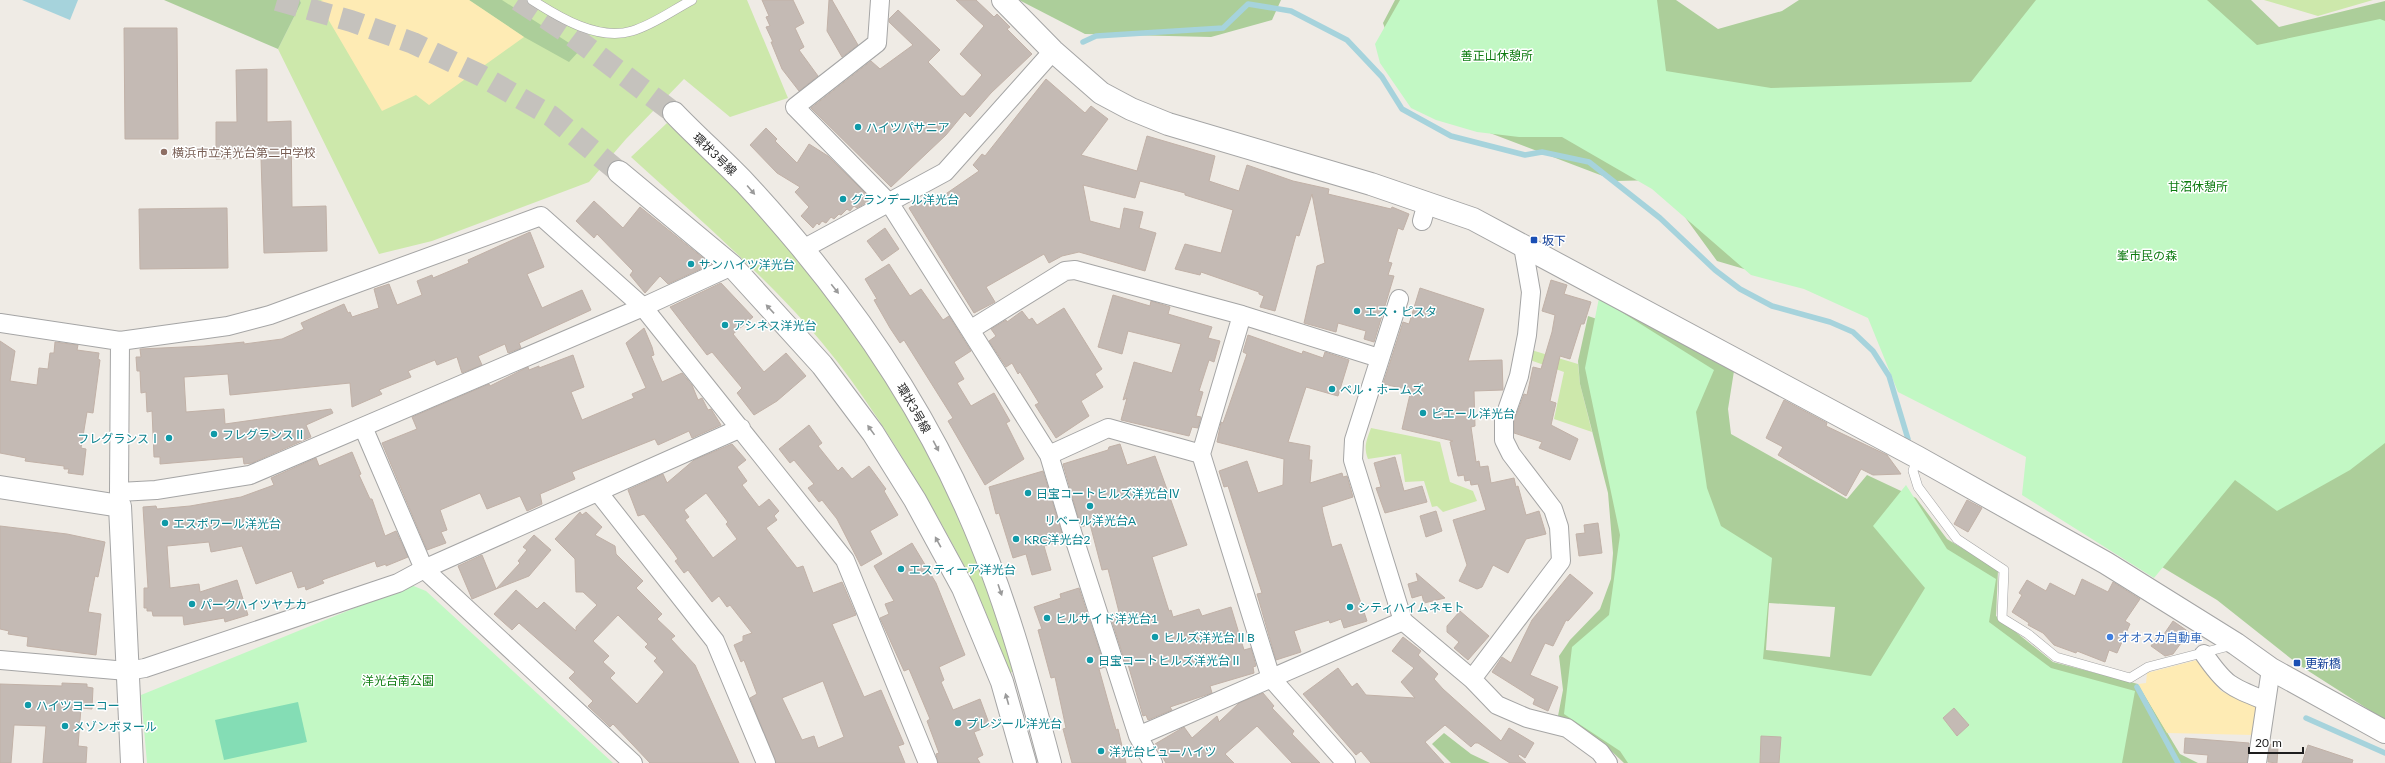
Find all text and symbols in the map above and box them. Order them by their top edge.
park label: 善正山休憩所 [1461,48,1533,63]
place label: ハイツパサニア [866,120,950,135]
marker: ハイツパサニア [853,122,863,132]
street label: 環状3号線 [690,130,740,178]
place label: 横浜市立洋光台第二中学校 [172,145,316,160]
marker: 横浜市立洋光台第二中学校 [159,147,169,157]
park label: 甘沼休憩所 [2168,179,2228,194]
one-way arrow [747,185,756,195]
place label: グランデール洋光台 [851,192,959,207]
marker: グランデール洋光台 [838,194,848,204]
place label: 坂下 [1542,233,1566,248]
marker: 坂下 [1529,235,1539,245]
park label: 峯市民の森 [2117,248,2177,263]
place label: サンハイツ洋光台 [699,257,795,272]
marker: サンハイツ洋光台 [686,259,696,269]
one-way arrow [831,284,840,295]
one-way arrow [766,303,775,314]
place label: エス・ピスタ [1365,304,1437,319]
marker: エス・ピスタ [1352,306,1362,316]
place label: アシネス洋光台 [733,318,817,333]
marker: アシネス洋光台 [720,320,730,330]
street label: 環状3号線 [894,380,934,436]
place label: ベル・ホームズ [1340,382,1424,397]
marker: ベル・ホームズ [1327,384,1337,394]
place label: ピエール洋光台 [1431,406,1515,421]
marker: ピエール洋光台 [1418,408,1428,418]
one-way arrow [867,425,875,435]
place label: フレグランスⅡ [222,427,306,442]
marker: フレグランスⅡ [209,429,219,439]
place label: フレグランスⅠ [77,431,161,446]
marker: フレグランスⅠ [164,433,174,443]
one-way arrow [932,440,939,452]
place label: 日宝コートヒルズ洋光台Ⅳ [1036,486,1180,501]
marker: 日宝コートヒルズ洋光台Ⅳ [1023,488,1033,498]
marker: リベール洋光台A [1085,501,1095,511]
place label: リベール洋光台A [1044,513,1137,528]
place label: エスポワール洋光台 [173,516,281,531]
marker: エスポワール洋光台 [160,518,170,528]
place label: KRC洋光台2 [1024,532,1090,547]
marker: KRC洋光台2 [1011,534,1021,544]
one-way arrow [934,536,941,547]
place label: エスティーア洋光台 [909,562,1016,577]
marker: エスティーア洋光台 [896,564,906,574]
one-way arrow [997,584,1003,596]
place label: パークハイツヤナカ [200,597,307,612]
marker: パークハイツヤナカ [187,599,197,609]
place label: シティハイムネモト [1358,600,1465,615]
marker: シティハイムネモト [1345,602,1355,612]
place label: ヒルサイド洋光台1 [1055,611,1158,626]
marker: ヒルサイド洋光台1 [1042,613,1052,623]
place label: ヒルズ洋光台ⅡB [1163,630,1255,645]
place label: オオスカ自動車 [2118,630,2202,645]
marker: ヒルズ洋光台ⅡB [1150,632,1160,642]
marker: オオスカ自動車 [2105,632,2115,642]
place label: 日宝コートヒルズ洋光台Ⅱ [1098,653,1242,668]
marker: 日宝コートヒルズ洋光台Ⅱ [1085,655,1095,665]
place label: 更新橋 [2305,656,2341,671]
marker: 更新橋 [2292,658,2302,668]
park label: 洋光台南公園 [362,673,434,688]
one-way arrow [1004,692,1010,704]
place label: ハイツヨーコー [36,698,120,713]
marker: ハイツヨーコー [23,700,33,710]
place label: プレジール洋光台 [966,716,1062,731]
marker: プレジール洋光台 [953,718,963,728]
place label: メゾンボヌール [73,719,157,734]
marker: メゾンボヌール [60,721,70,731]
scale bar [2249,729,2303,755]
text: 20 m [2255,735,2282,750]
place label: 洋光台ビューハイツ [1109,744,1217,759]
marker: 洋光台ビューハイツ [1096,746,1106,756]

